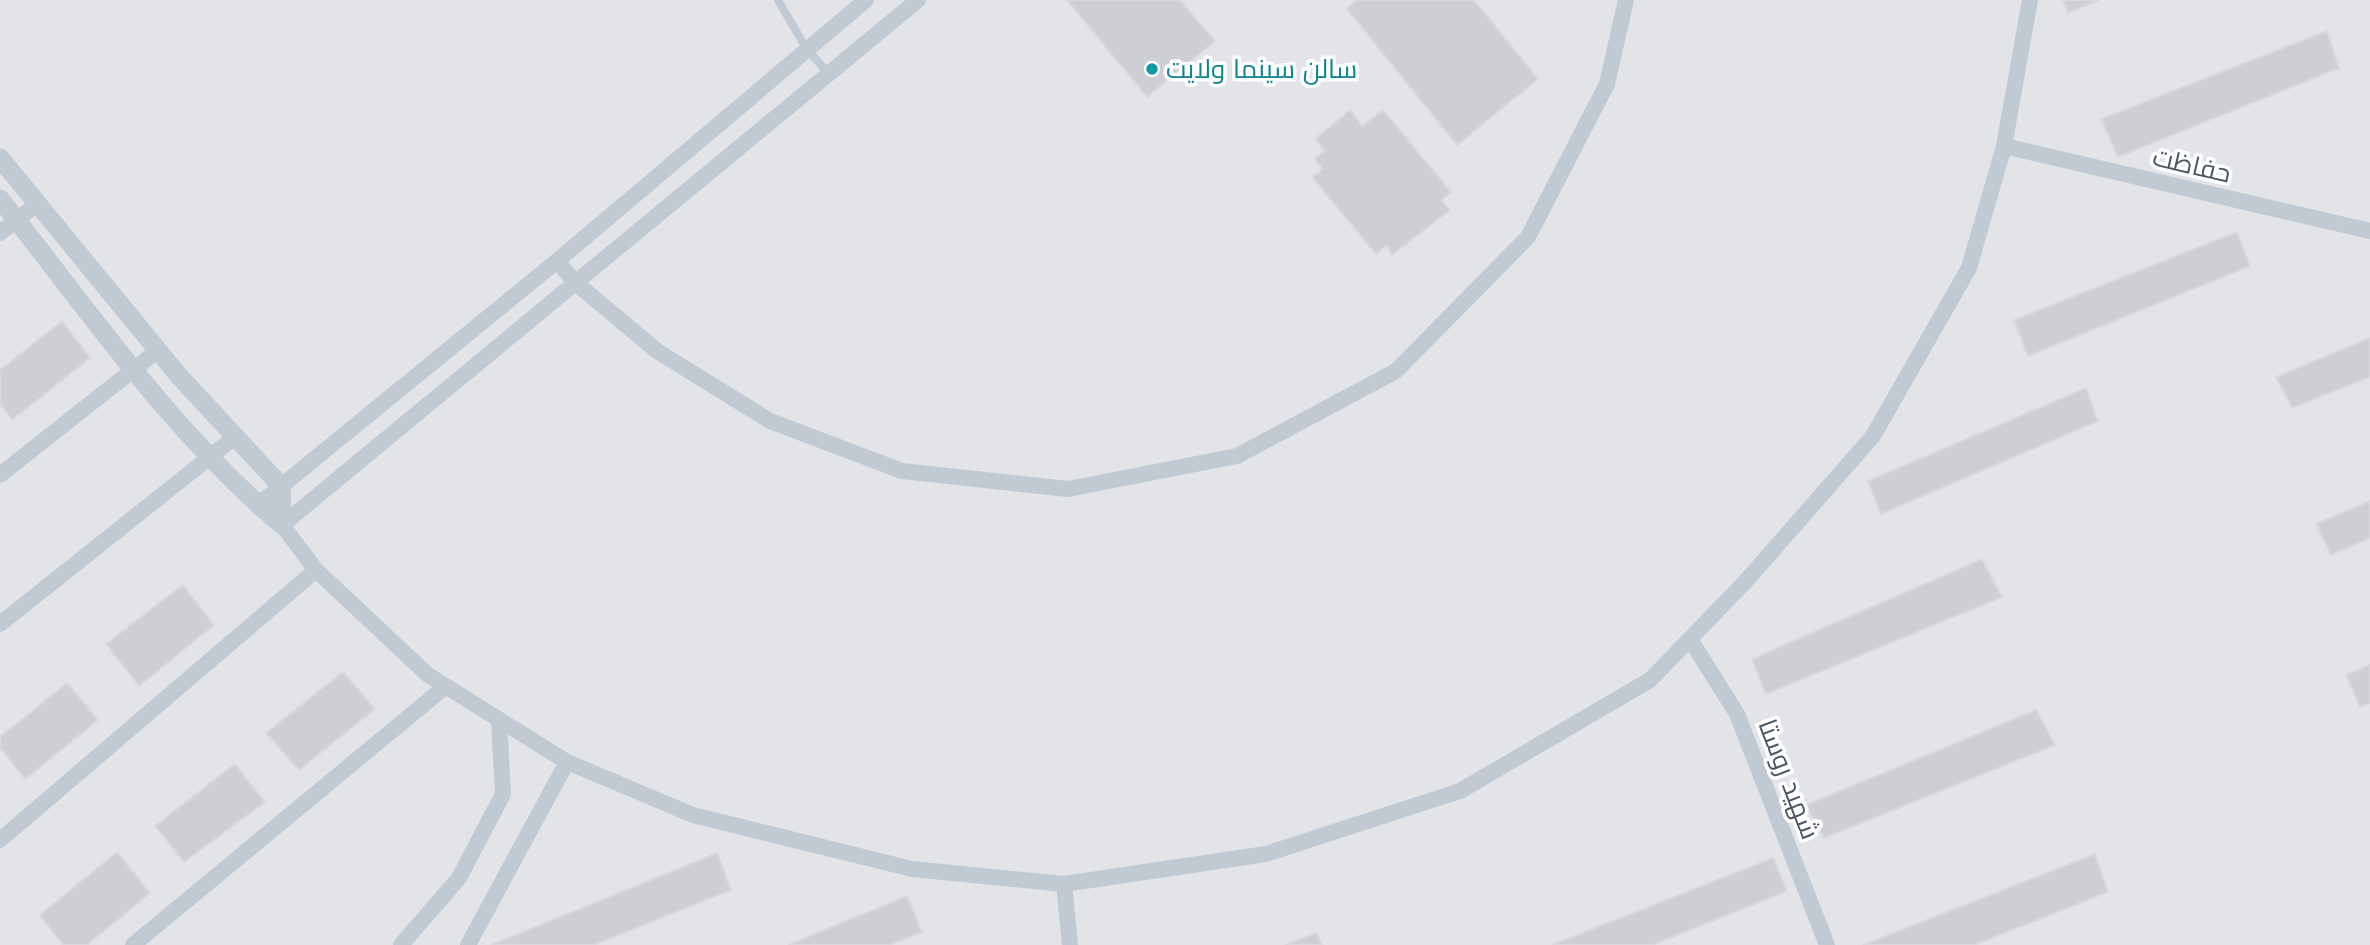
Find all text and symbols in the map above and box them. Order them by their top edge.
place label: سالن سینما ولایت [1166,50,1357,88]
marker: سالن سینما ولایت [1144,61,1160,77]
street label: حفاظت [2149,138,2235,192]
street label: شهید روستا [1749,713,1829,845]

